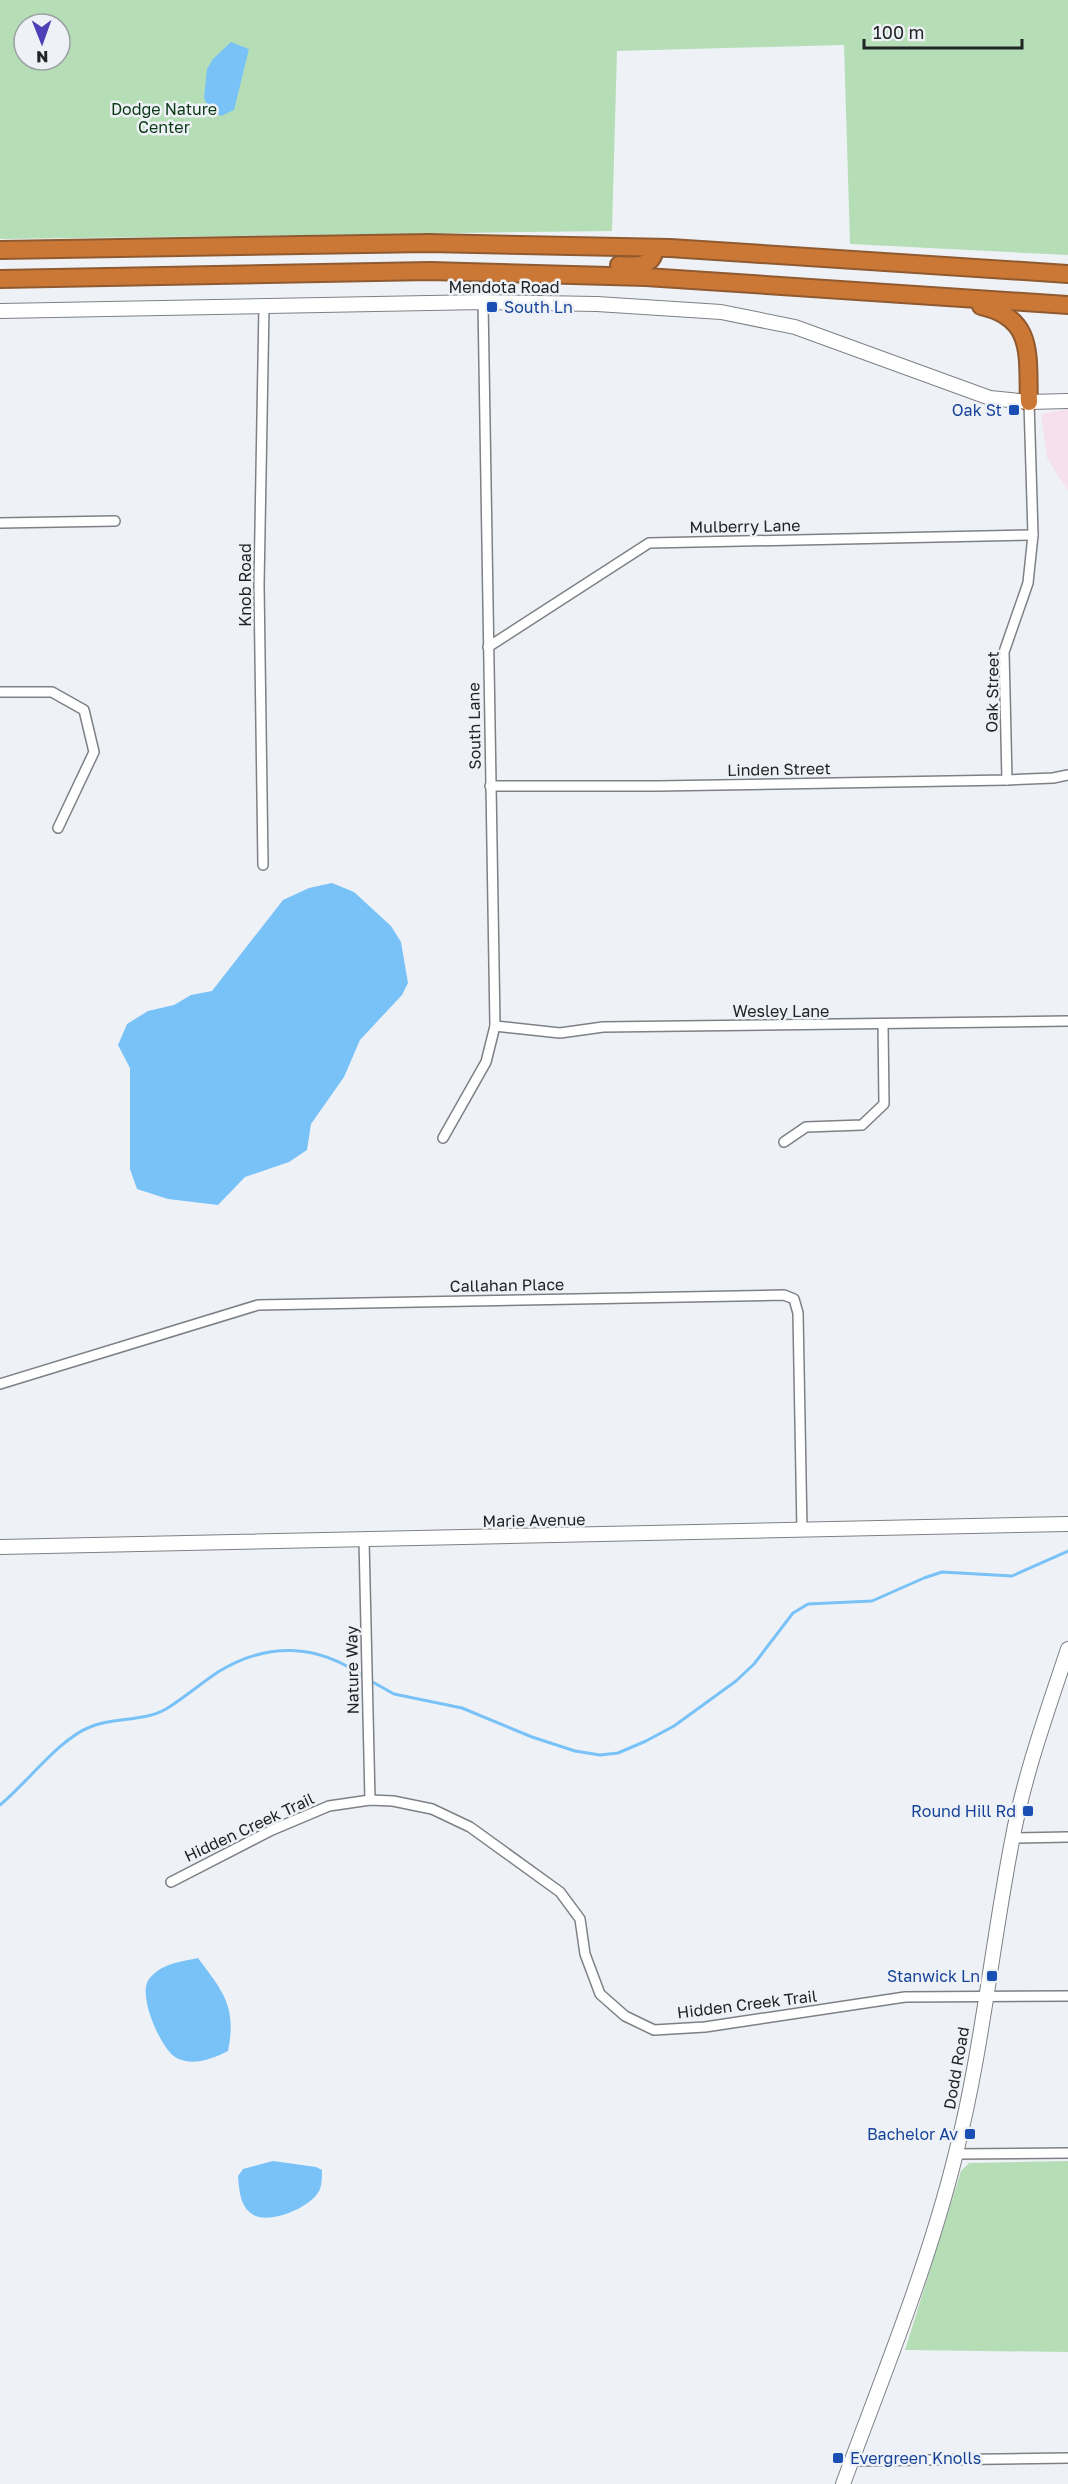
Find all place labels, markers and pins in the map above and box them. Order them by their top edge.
place label: South Ln [504,297,573,317]
marker: South Ln [485,300,499,314]
place label: Oak St [952,400,1002,420]
marker: Oak St [1007,403,1021,417]
place label: Round Hill Rd [911,1801,1016,1821]
marker: Round Hill Rd [1021,1804,1035,1818]
place label: Stanwick Ln [887,1966,980,1986]
marker: Stanwick Ln [985,1969,999,1983]
place label: Bachelor Av [867,2124,958,2144]
marker: Bachelor Av [963,2127,977,2141]
place label: Evergreen Knolls [850,2448,981,2468]
marker: Evergreen Knolls [831,2451,845,2465]

